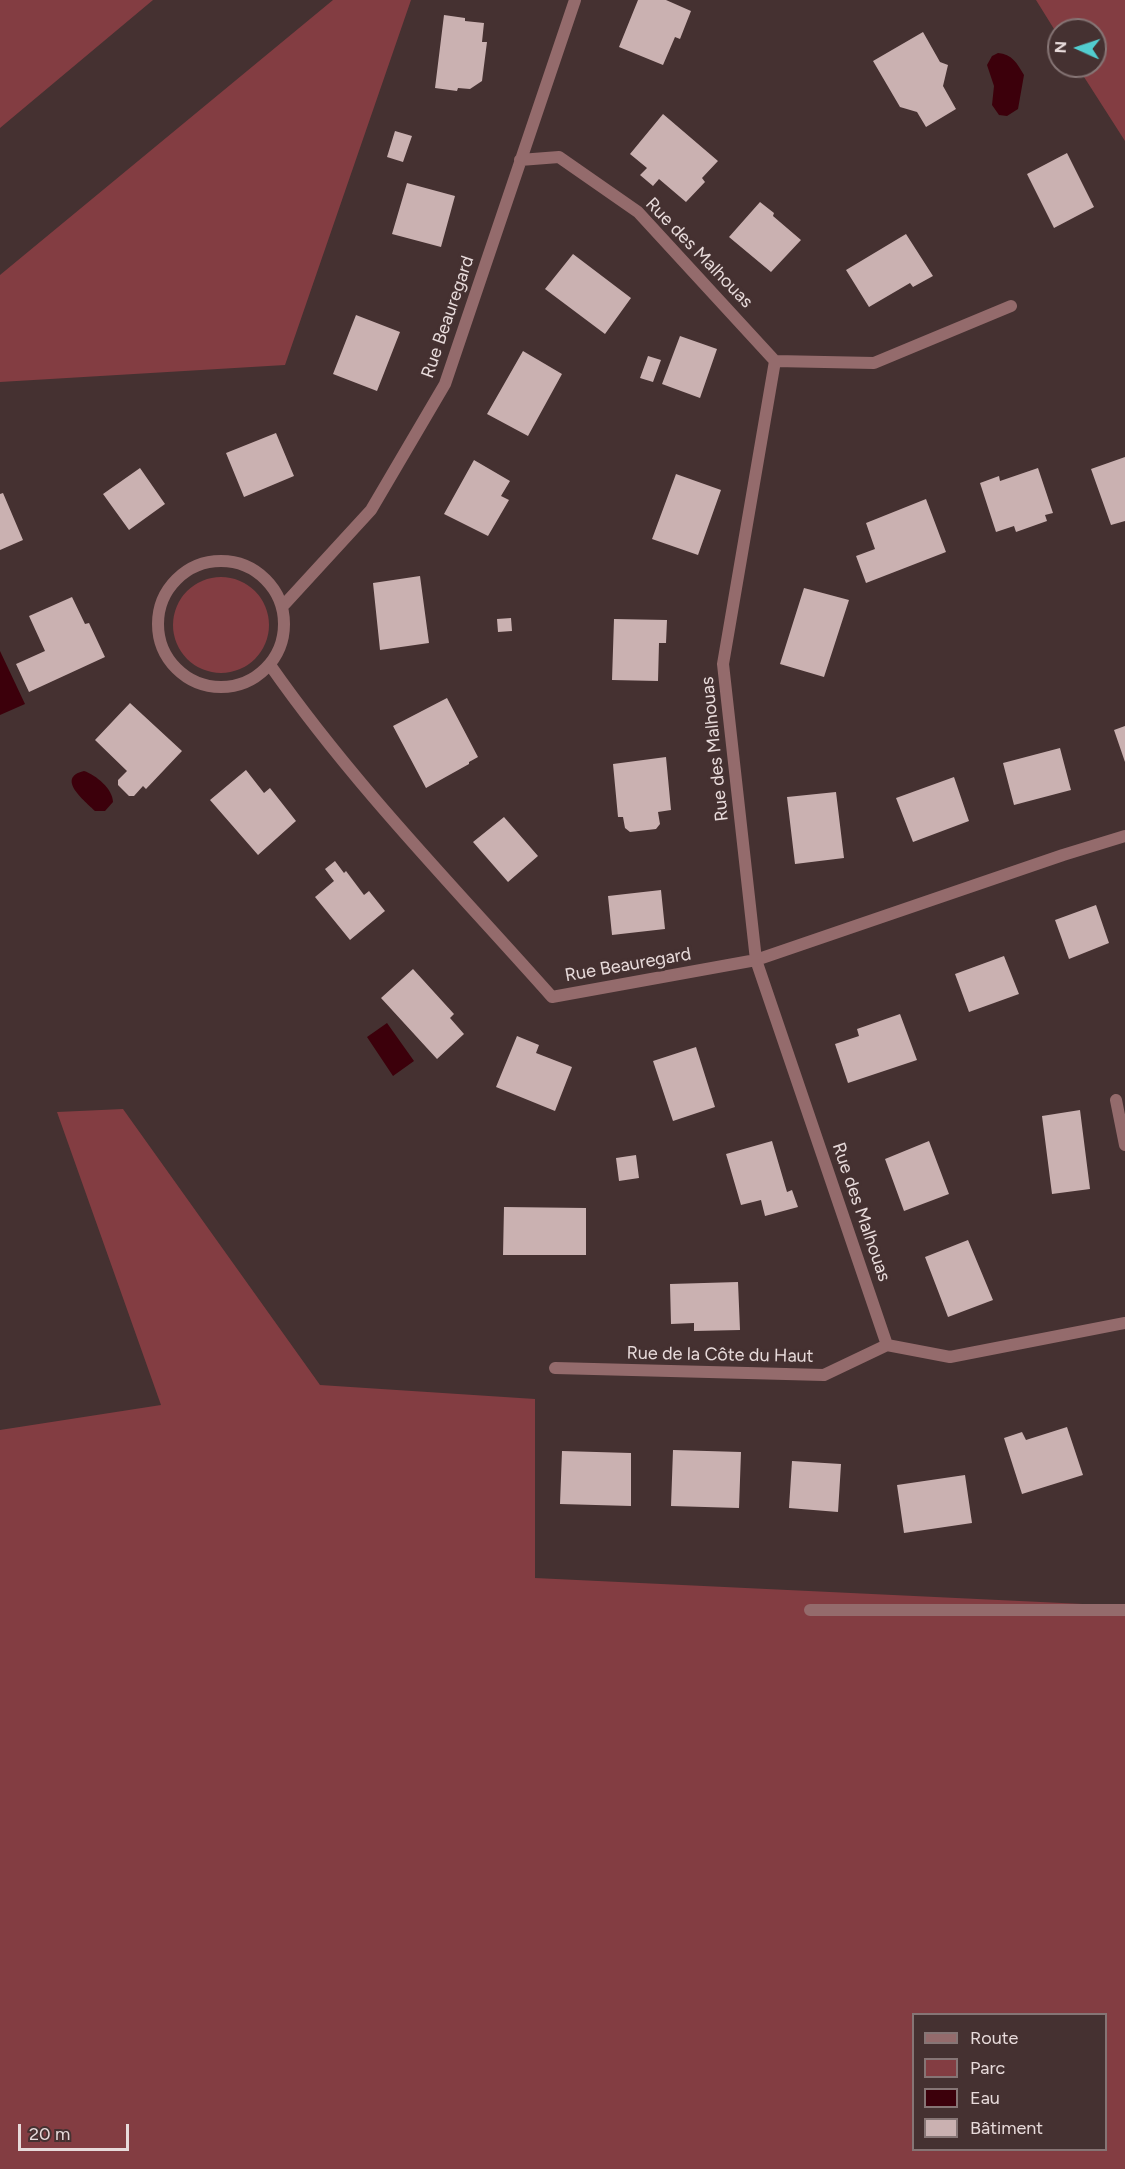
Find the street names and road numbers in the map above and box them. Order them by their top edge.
street label: Rue des Malhouas [641,193,757,313]
street label: Rue Beauregard [417,253,479,381]
street label: Rue des Malhouas [697,676,733,822]
street label: Rue Beauregard [563,943,693,987]
street label: Rue des Malhouas [827,1140,895,1284]
street label: Rue de la Côte du Haut [626,1343,814,1367]

